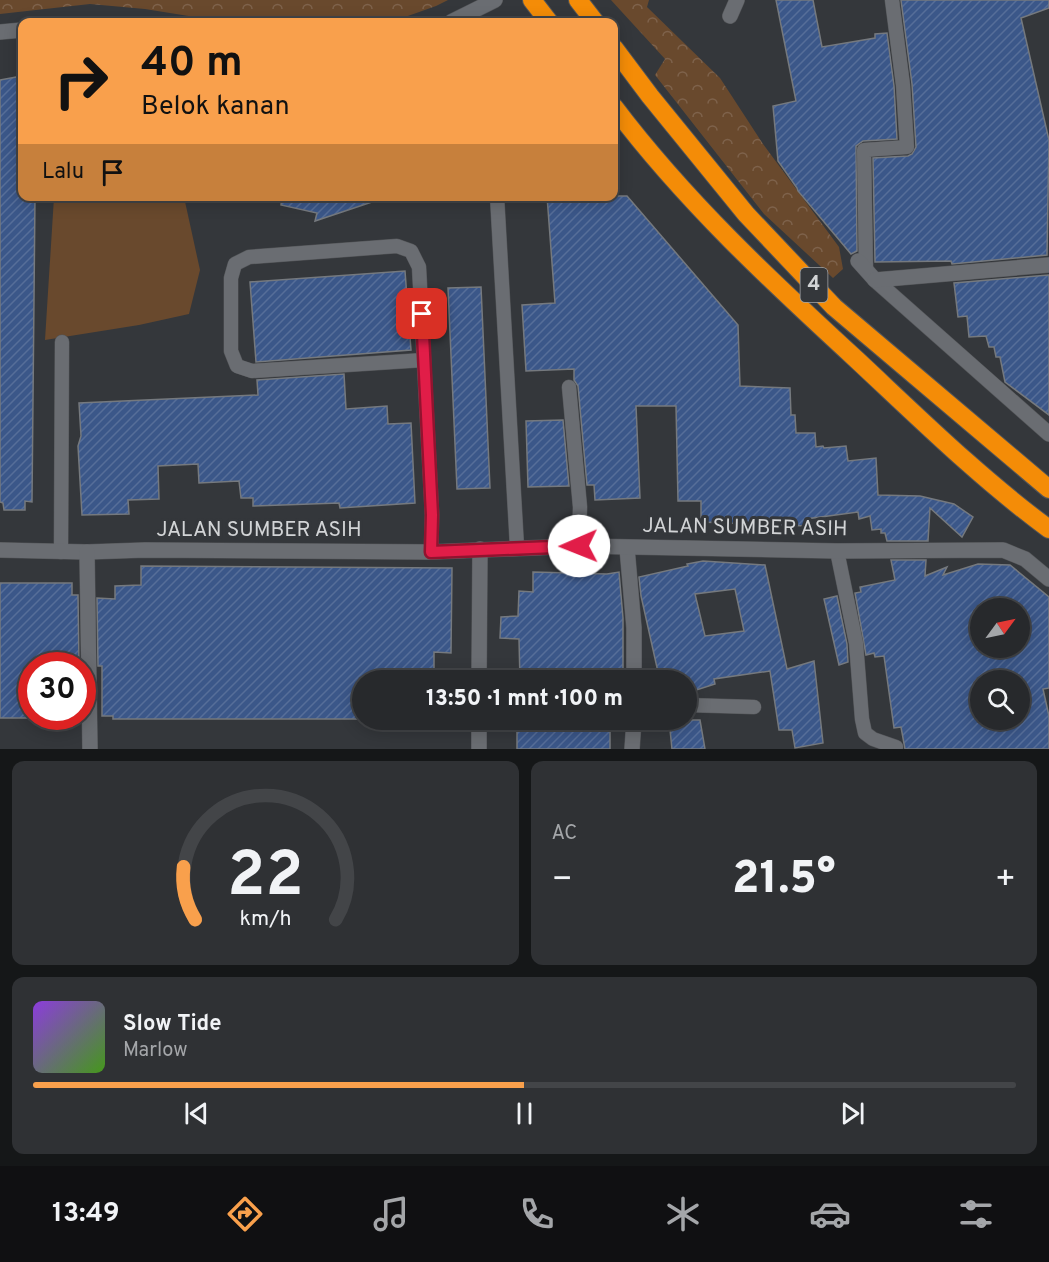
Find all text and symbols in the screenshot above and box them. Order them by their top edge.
text: 40 m [141,38,243,91]
icon: right [42,42,120,120]
text: Belok kanan [141,90,290,124]
icon: arrive [96,156,129,189]
text: Lalu [42,159,84,186]
road number: 4 [800,268,828,302]
pin [396,288,447,339]
icon: arrive [405,297,438,330]
street label: JALAN SUMBER ASIH [642,513,848,543]
position arrow [547,514,611,578]
street label: JALAN SUMBER ASIH [156,517,362,544]
north arrow [970,598,1030,658]
map controls [970,598,1030,730]
speed limit sign: 30 [18,652,96,730]
button: search [970,670,1030,730]
text: 13:50 · 1 mnt · 100 m [426,686,623,713]
text: AC [552,821,577,847]
text: 22 [227,839,303,918]
text: 21.5° [732,852,836,909]
text: − [552,860,573,902]
text: + [995,860,1016,902]
text: km/h [239,906,291,933]
text: Slow Tide [123,1011,222,1038]
text: Marlow [123,1038,187,1064]
icon: previous [180,1097,213,1130]
icon: pause [508,1097,541,1130]
icon: next [836,1097,869,1130]
icon: directions [224,1193,266,1235]
icon: music [370,1193,412,1235]
icon: phone [516,1193,558,1235]
icon: climate [662,1193,704,1235]
icon: car [809,1193,851,1235]
icon: filters [955,1193,997,1235]
text: 13:49 [52,1197,120,1231]

